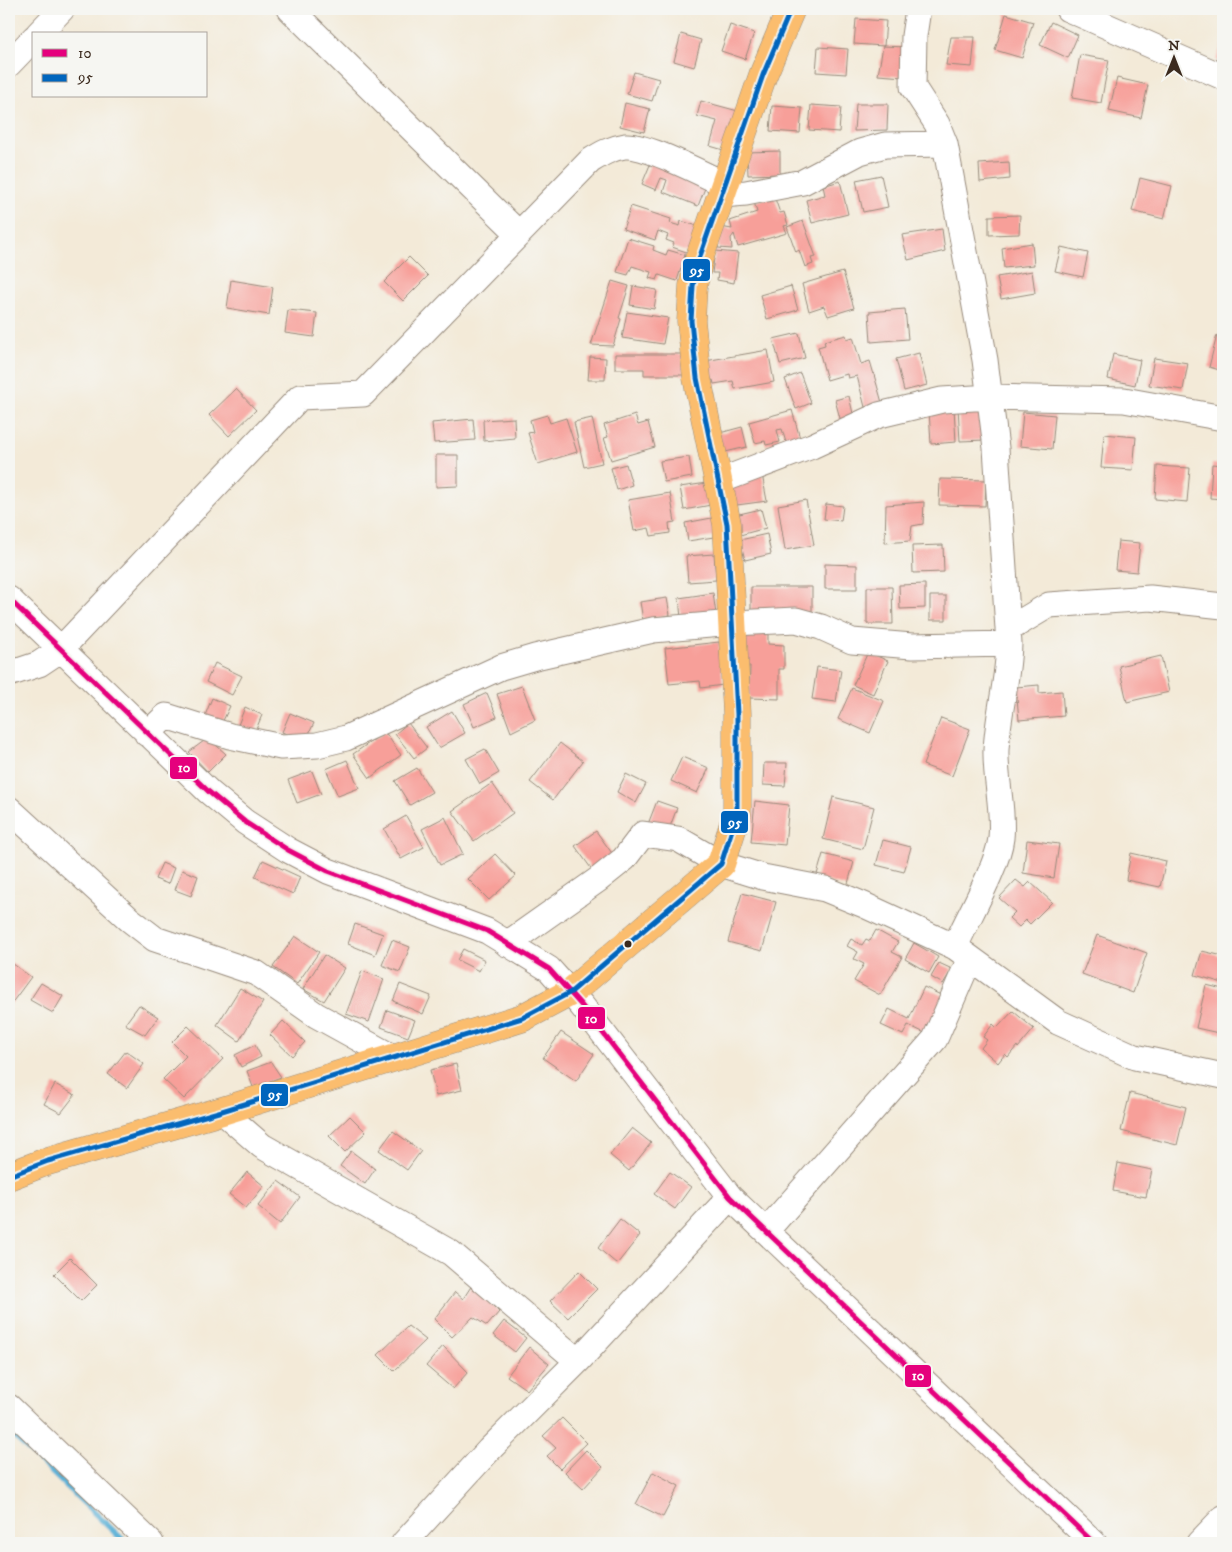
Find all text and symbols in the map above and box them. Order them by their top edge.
legend [32,32,208,98]
north arrow [1150,32,1200,82]
text: N [1168,37,1180,55]
text: 10 [78,44,92,63]
text: 95 [77,68,93,87]
line badge: 95 [682,258,711,282]
text: 95 [689,262,704,280]
line badge: 10 [169,756,198,780]
text: 10 [178,759,191,777]
line badge: 95 [720,810,749,834]
text: 95 [727,814,742,832]
unlabelled marker [623,939,633,949]
line badge: 10 [577,1006,606,1030]
text: 10 [585,1010,598,1028]
line badge: 95 [260,1083,289,1107]
text: 95 [267,1086,282,1104]
line badge: 10 [904,1364,932,1388]
text: 10 [912,1367,925,1385]

